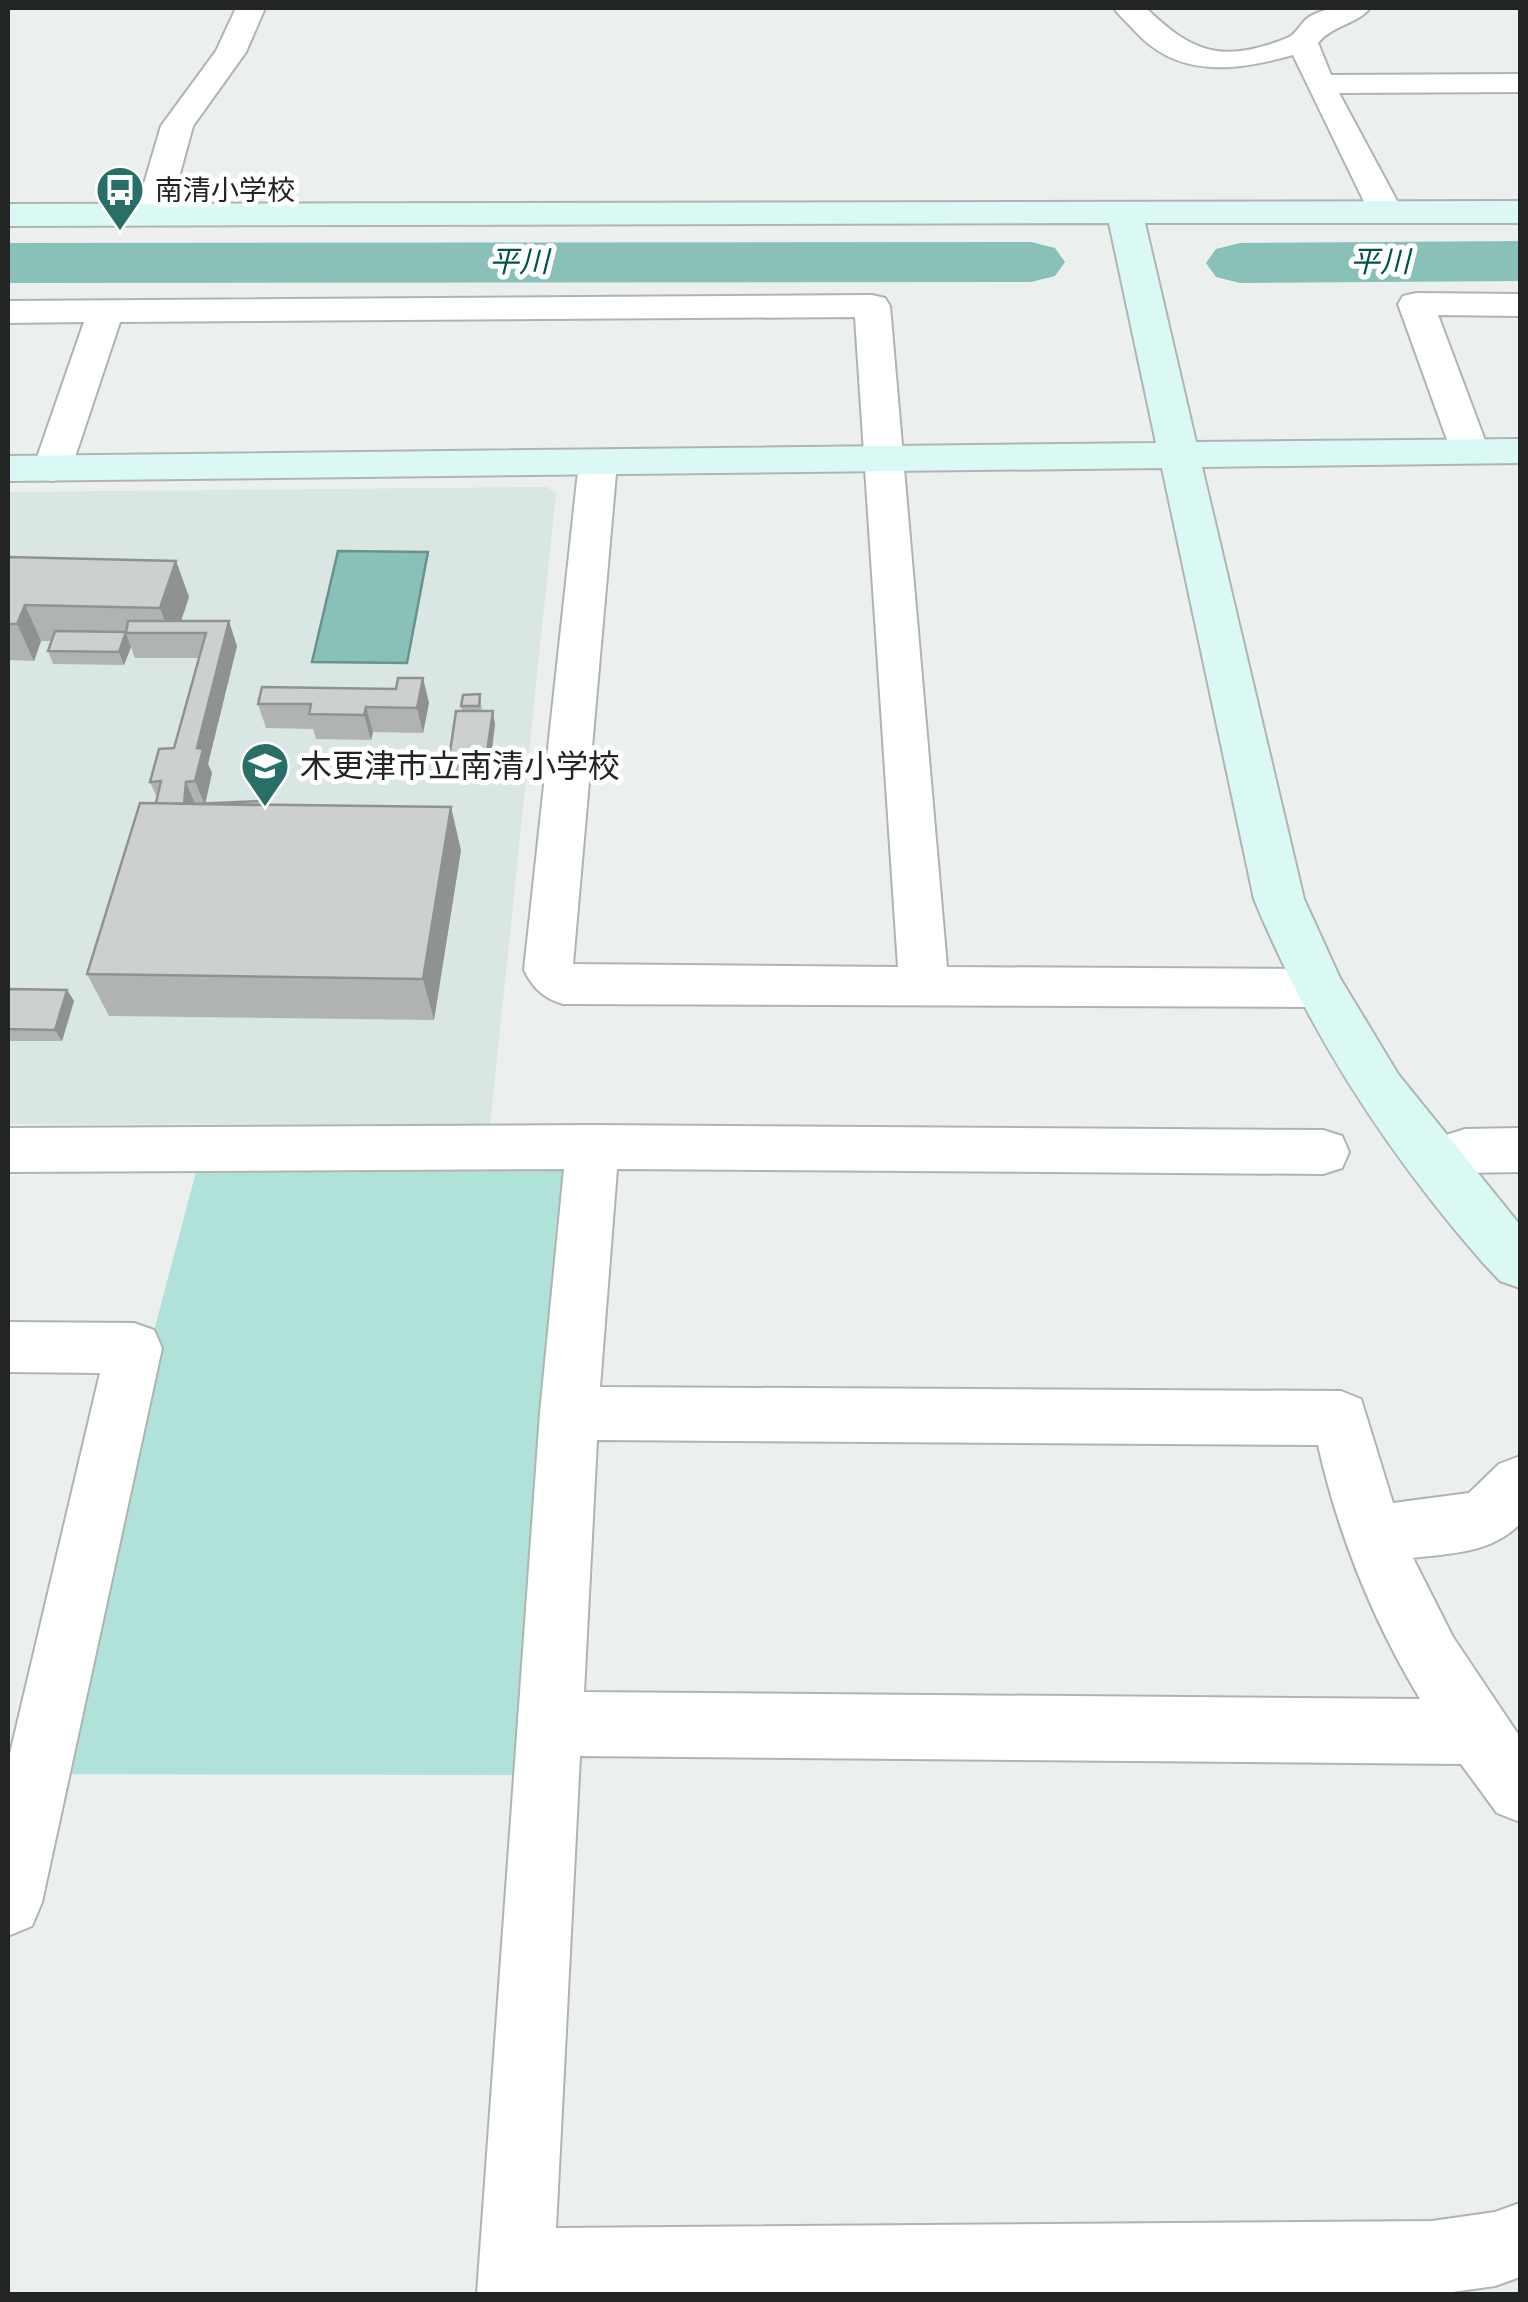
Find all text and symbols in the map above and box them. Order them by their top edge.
bus stop icon: 南清小学校 [94,164,146,232]
place label: 南清小学校 [155,173,295,207]
water label: 平川 [489,243,552,280]
water label: 平川 [1350,243,1413,280]
school or university icon: 木更津市立南清小学校 [239,740,291,808]
place label: 木更津市立南清小学校 [300,746,620,785]

